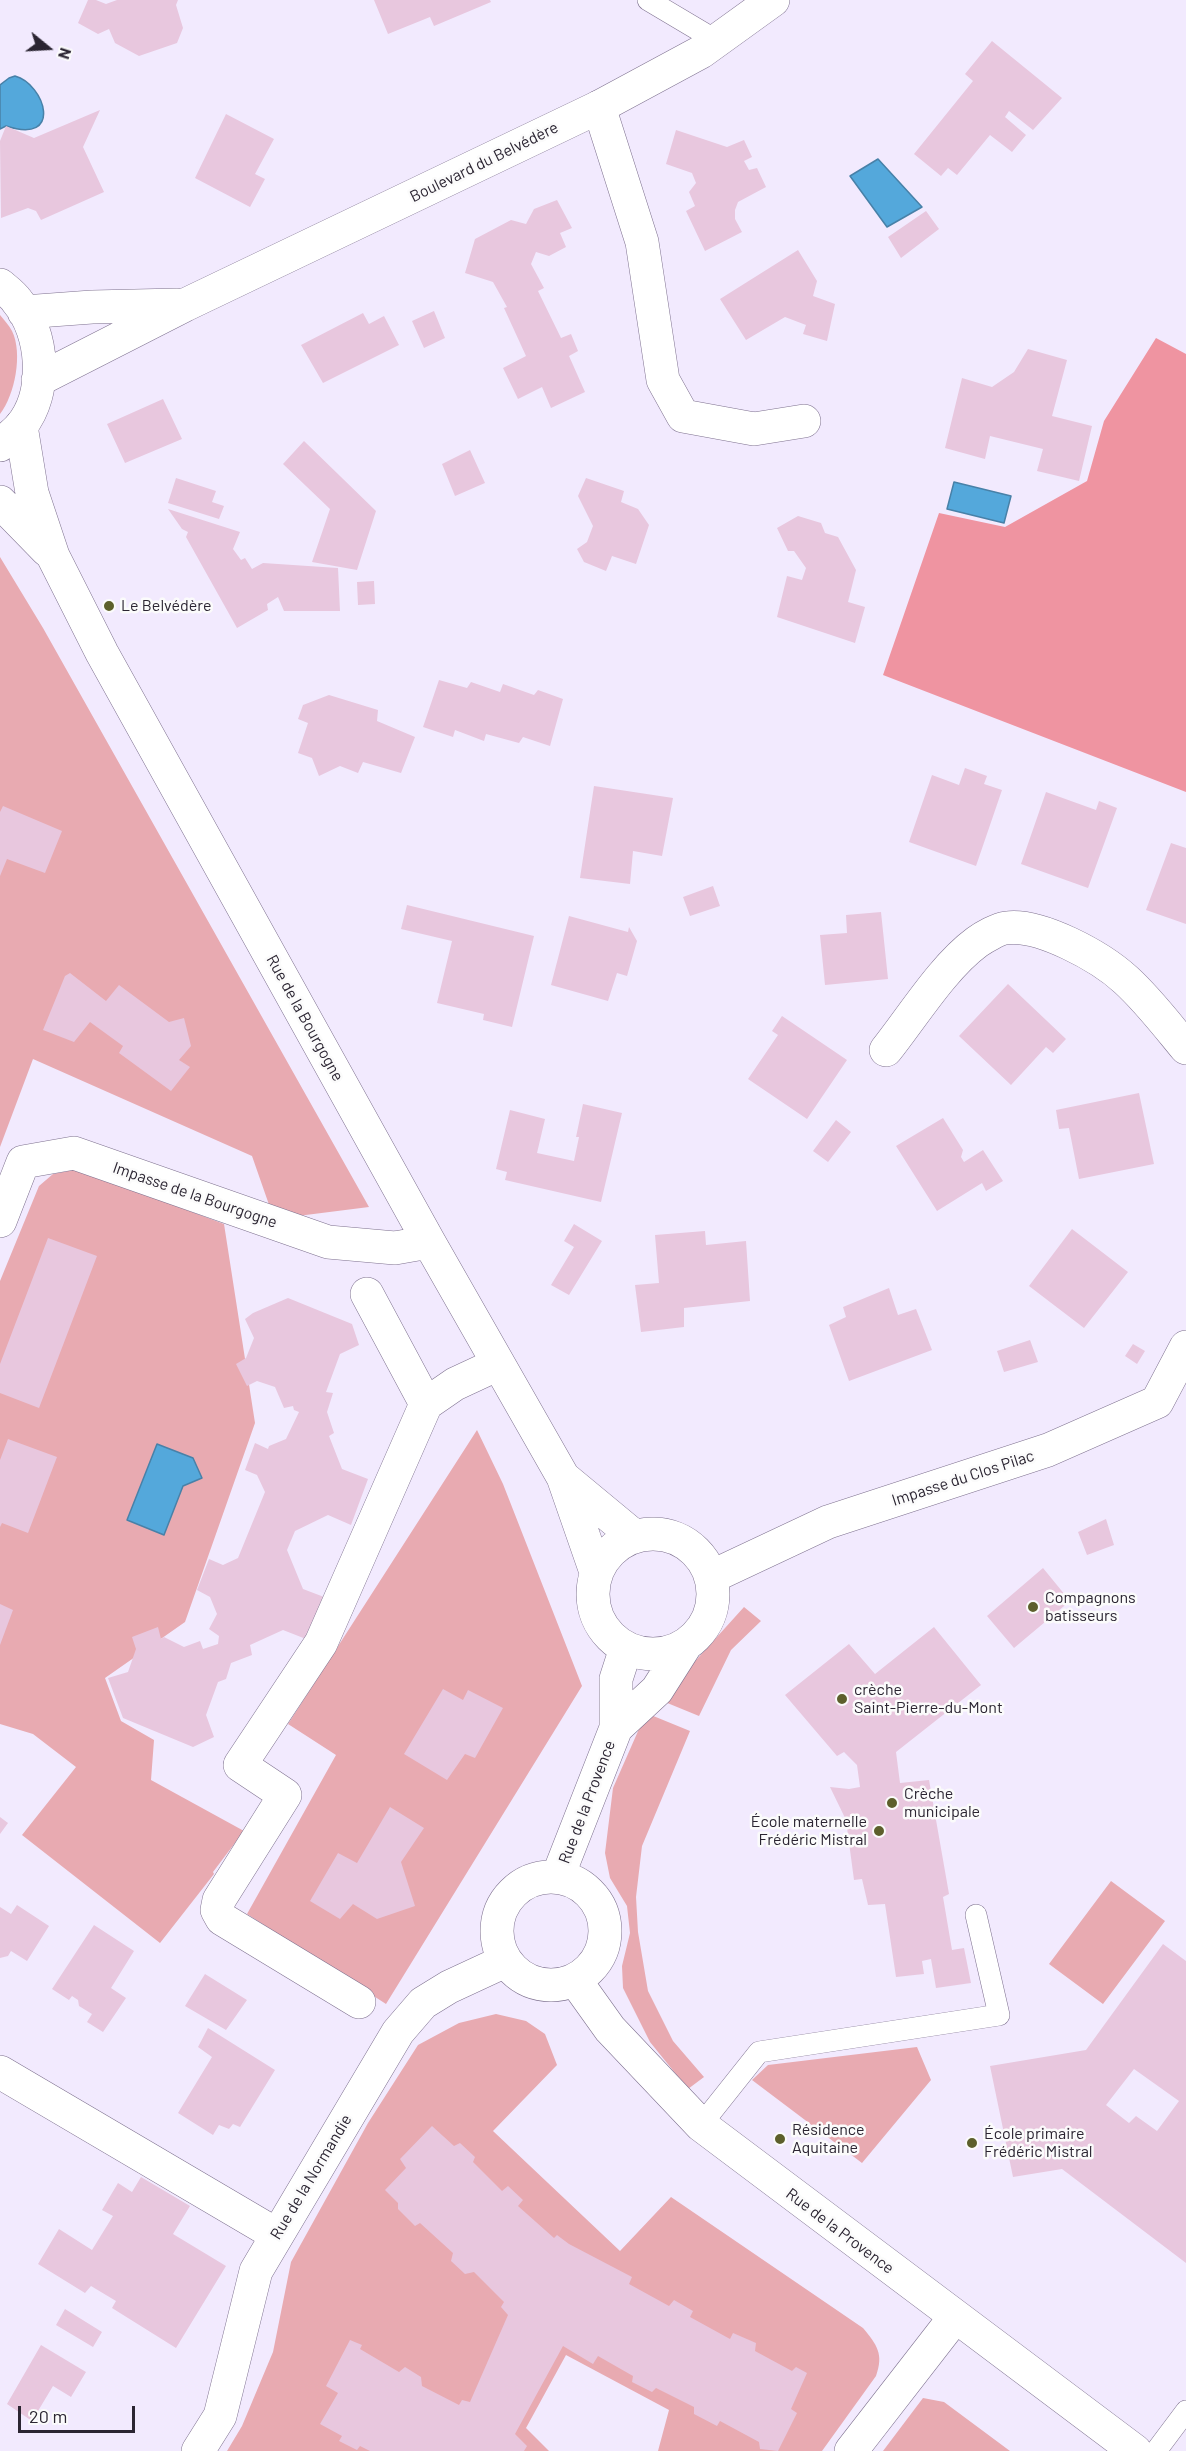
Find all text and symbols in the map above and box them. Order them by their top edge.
north arrow [18,18,78,78]
text: N [55,46,76,62]
street label: Boulevard du Belvédère [407,118,561,206]
place label: Le Belvédère [121,596,211,616]
marker: Le Belvédère [102,599,116,613]
street label: Rue de la Bourgogne [262,951,348,1085]
street label: Impasse de la Bourgogne [110,1158,280,1232]
street label: Impasse du Clos Pilac [889,1446,1037,1510]
place label: Compagnons batisseurs [1045,1588,1136,1626]
marker: Compagnons batisseurs [1026,1600,1040,1614]
place label: crèche Saint-Pierre-du-Mont [854,1680,1003,1718]
marker: crèche Saint-Pierre-du-Mont [835,1692,849,1706]
street label: Rue de la Provence [555,1738,619,1866]
place label: Crèche municipale [904,1784,980,1822]
marker: Crèche municipale [885,1796,899,1810]
place label: École maternelle Frédéric Mistral [751,1812,867,1850]
marker: École maternelle Frédéric Mistral [872,1824,886,1838]
street label: Rue de la Normandie [266,2111,356,2243]
place label: Résidence Aquitaine [792,2120,864,2158]
place label: École primaire Frédéric Mistral [984,2124,1093,2162]
marker: Résidence Aquitaine [773,2132,787,2146]
marker: École primaire Frédéric Mistral [965,2136,979,2150]
street label: Rue de la Provence [782,2184,898,2278]
scale bar [21,2394,138,2432]
text: 20 m [29,2405,67,2427]

